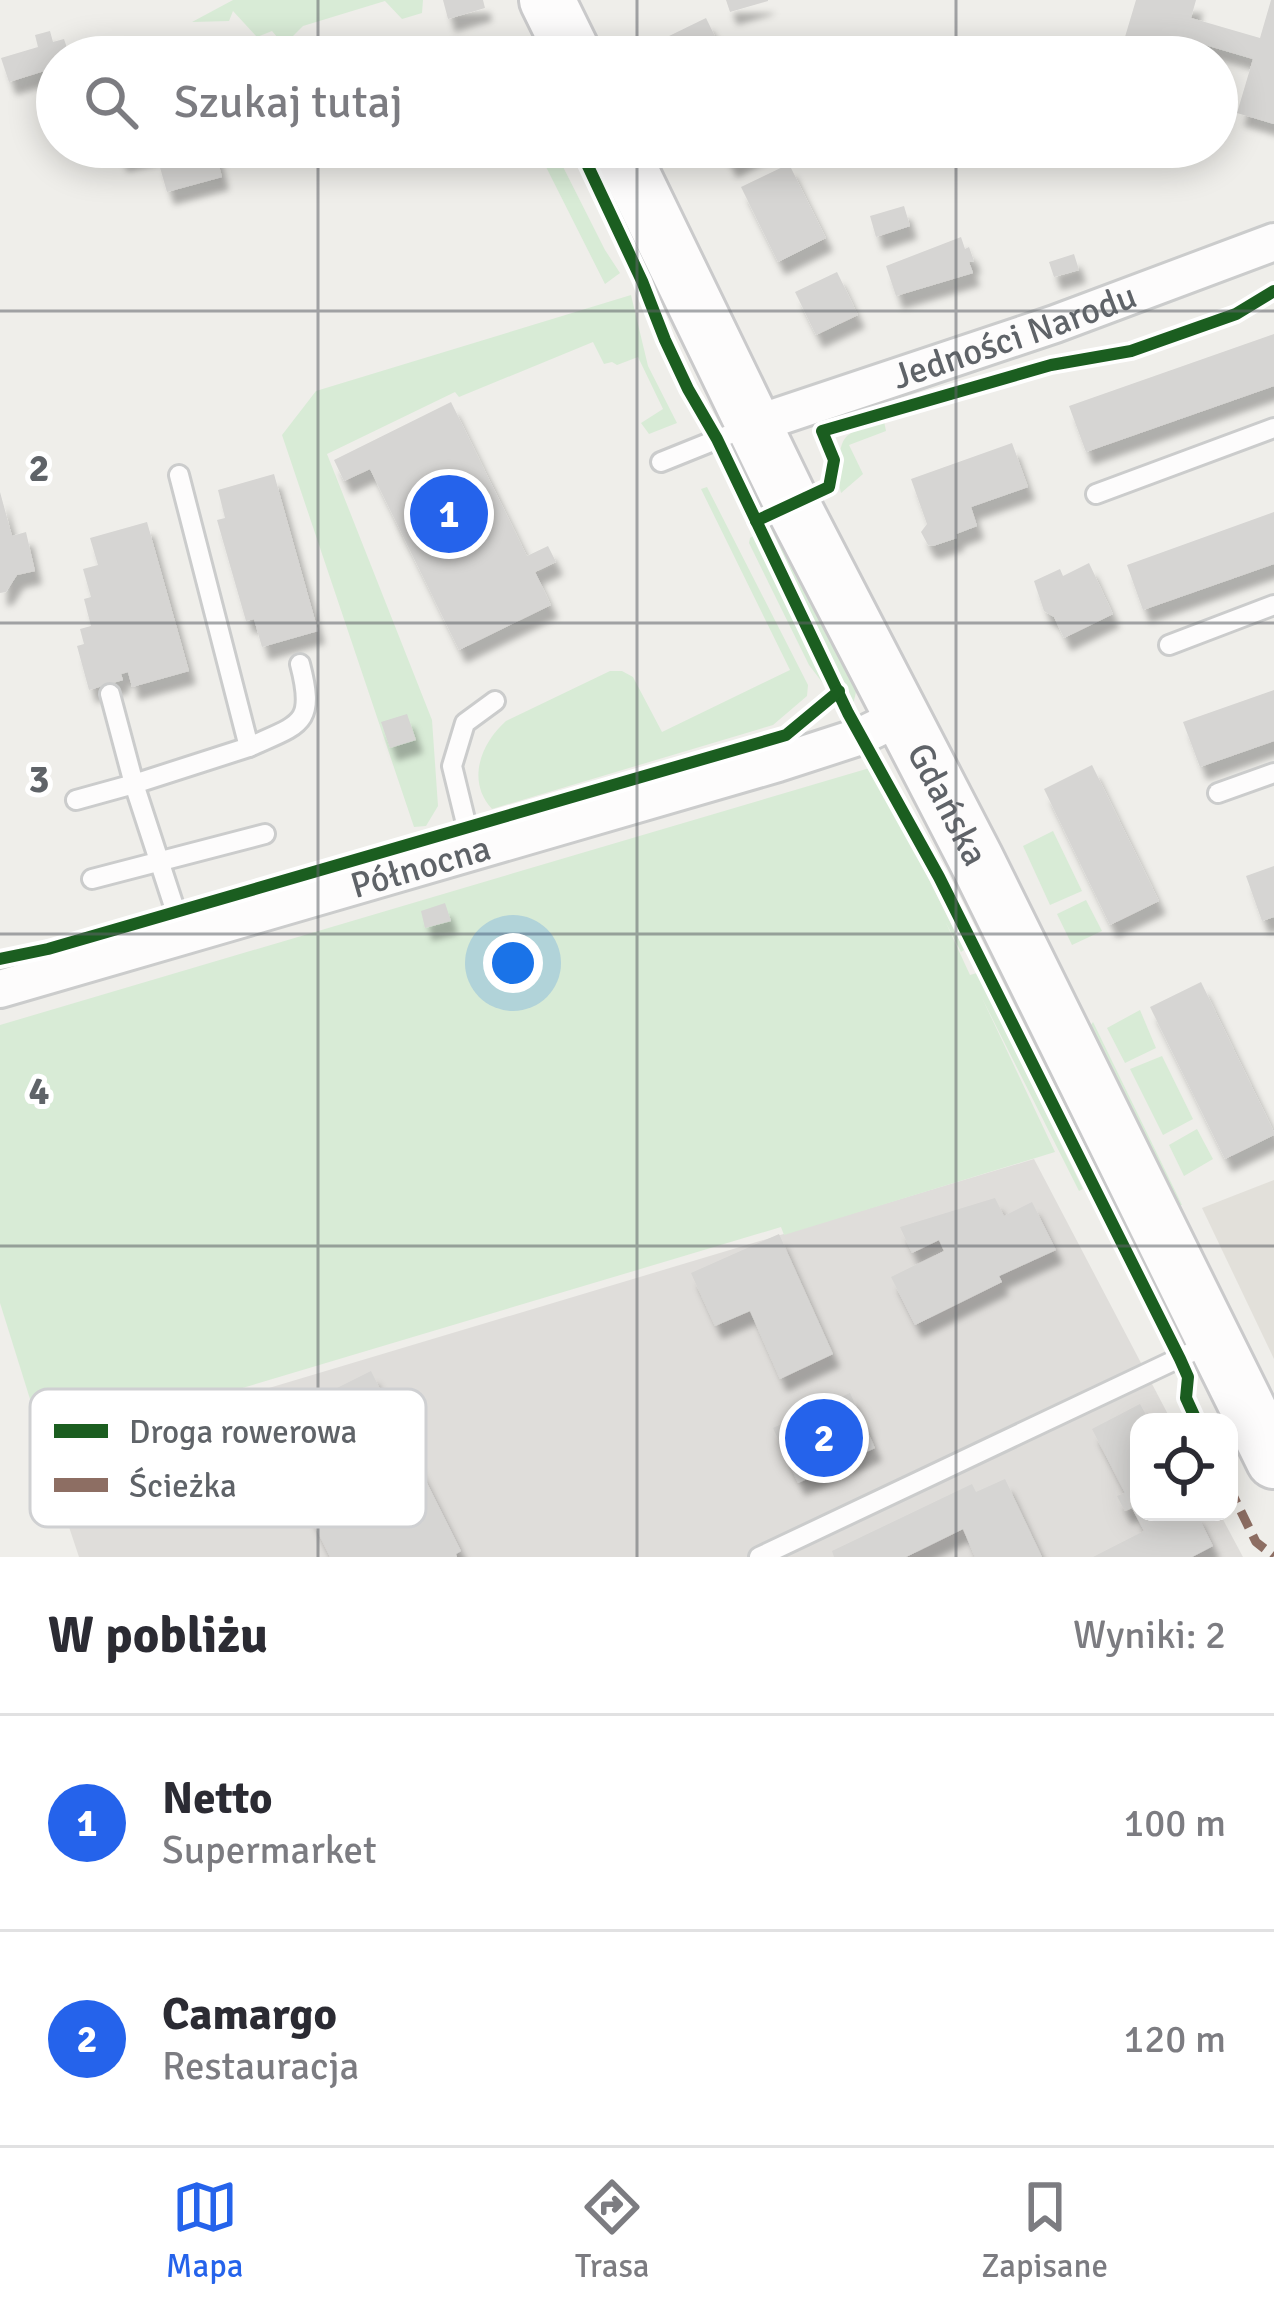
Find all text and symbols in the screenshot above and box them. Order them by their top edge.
search box [36,36,1238,168]
icon: search [78,69,144,135]
text: Szukaj tutaj [174,75,403,130]
street label: Jedności Narodu [887,273,1143,399]
text: 2 [28,444,50,492]
pin: 1 [410,469,488,559]
street label: Gdańska [897,735,998,873]
text: 3 [28,755,50,803]
street label: Północna [345,825,496,908]
your location [483,933,543,993]
text: 4 [28,1067,50,1115]
legend [30,1389,426,1527]
pin: 2 [785,1393,863,1483]
text: Droga rowerowa [129,1412,357,1453]
map controls [1130,1413,1238,1521]
button: locate [1130,1413,1238,1521]
text: Ścieżka [129,1466,237,1507]
text: W pobliżu [48,1604,268,1667]
text: Wyniki: 2 [1073,1611,1226,1659]
text: Netto [162,1771,273,1826]
text: 1 [76,1799,98,1847]
text: 100 m [1123,1799,1226,1847]
text: Supermarket [162,1826,377,1874]
text: Camargo [162,1987,337,2042]
text: 2 [76,2015,98,2063]
text: 120 m [1123,2015,1226,2063]
text: Restauracja [162,2042,359,2090]
tab: Mapa [166,2174,243,2287]
tab: Trasa [575,2174,650,2287]
tab: Zapisane [981,2174,1108,2287]

